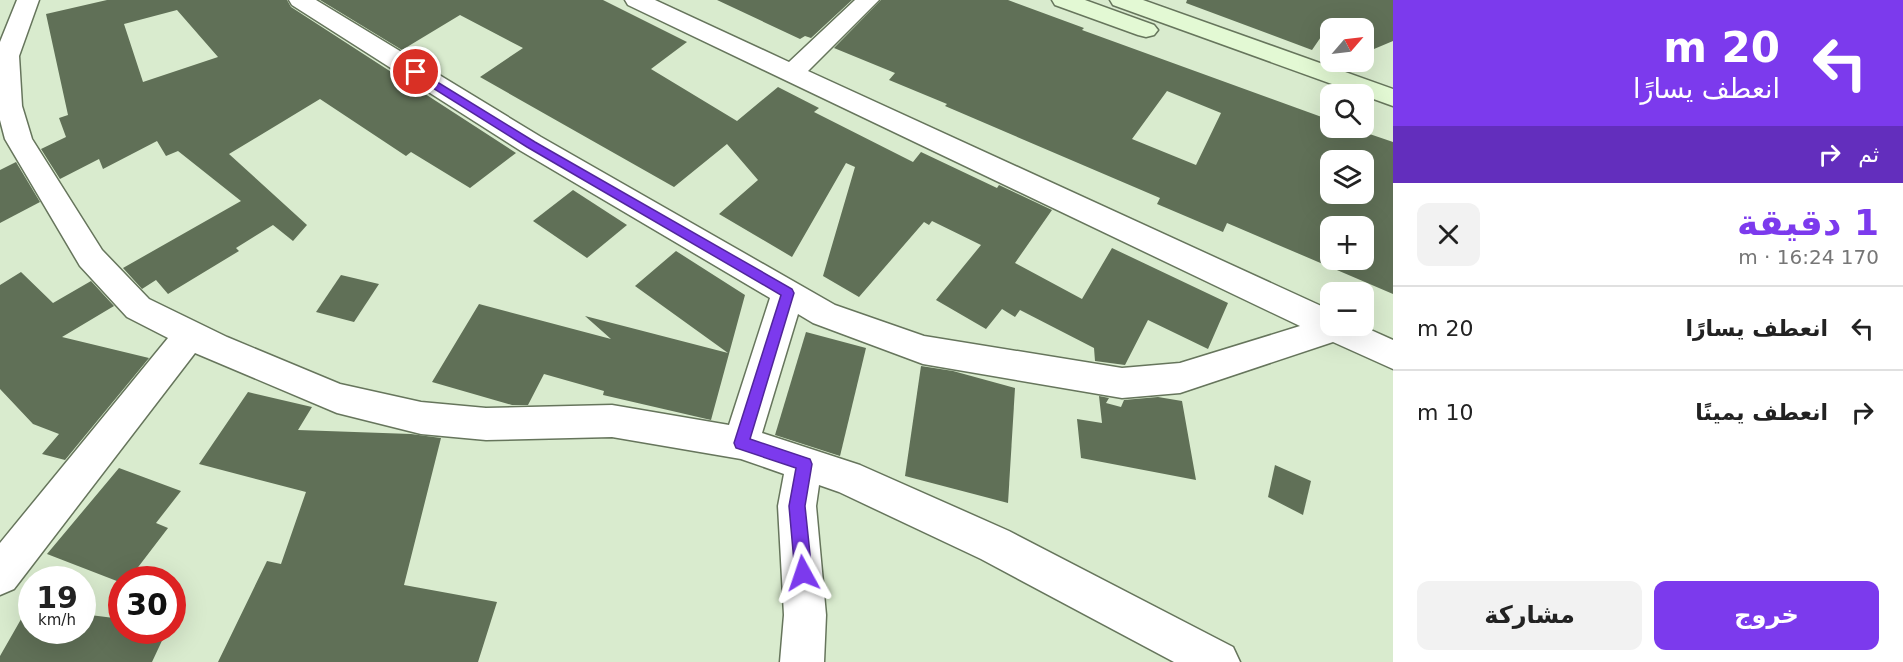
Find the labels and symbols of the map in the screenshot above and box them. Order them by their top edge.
north arrow [1320,18,1374,72]
pin [390,46,441,97]
position arrow [771,541,835,605]
speed limit sign: 30 [108,566,186,644]

